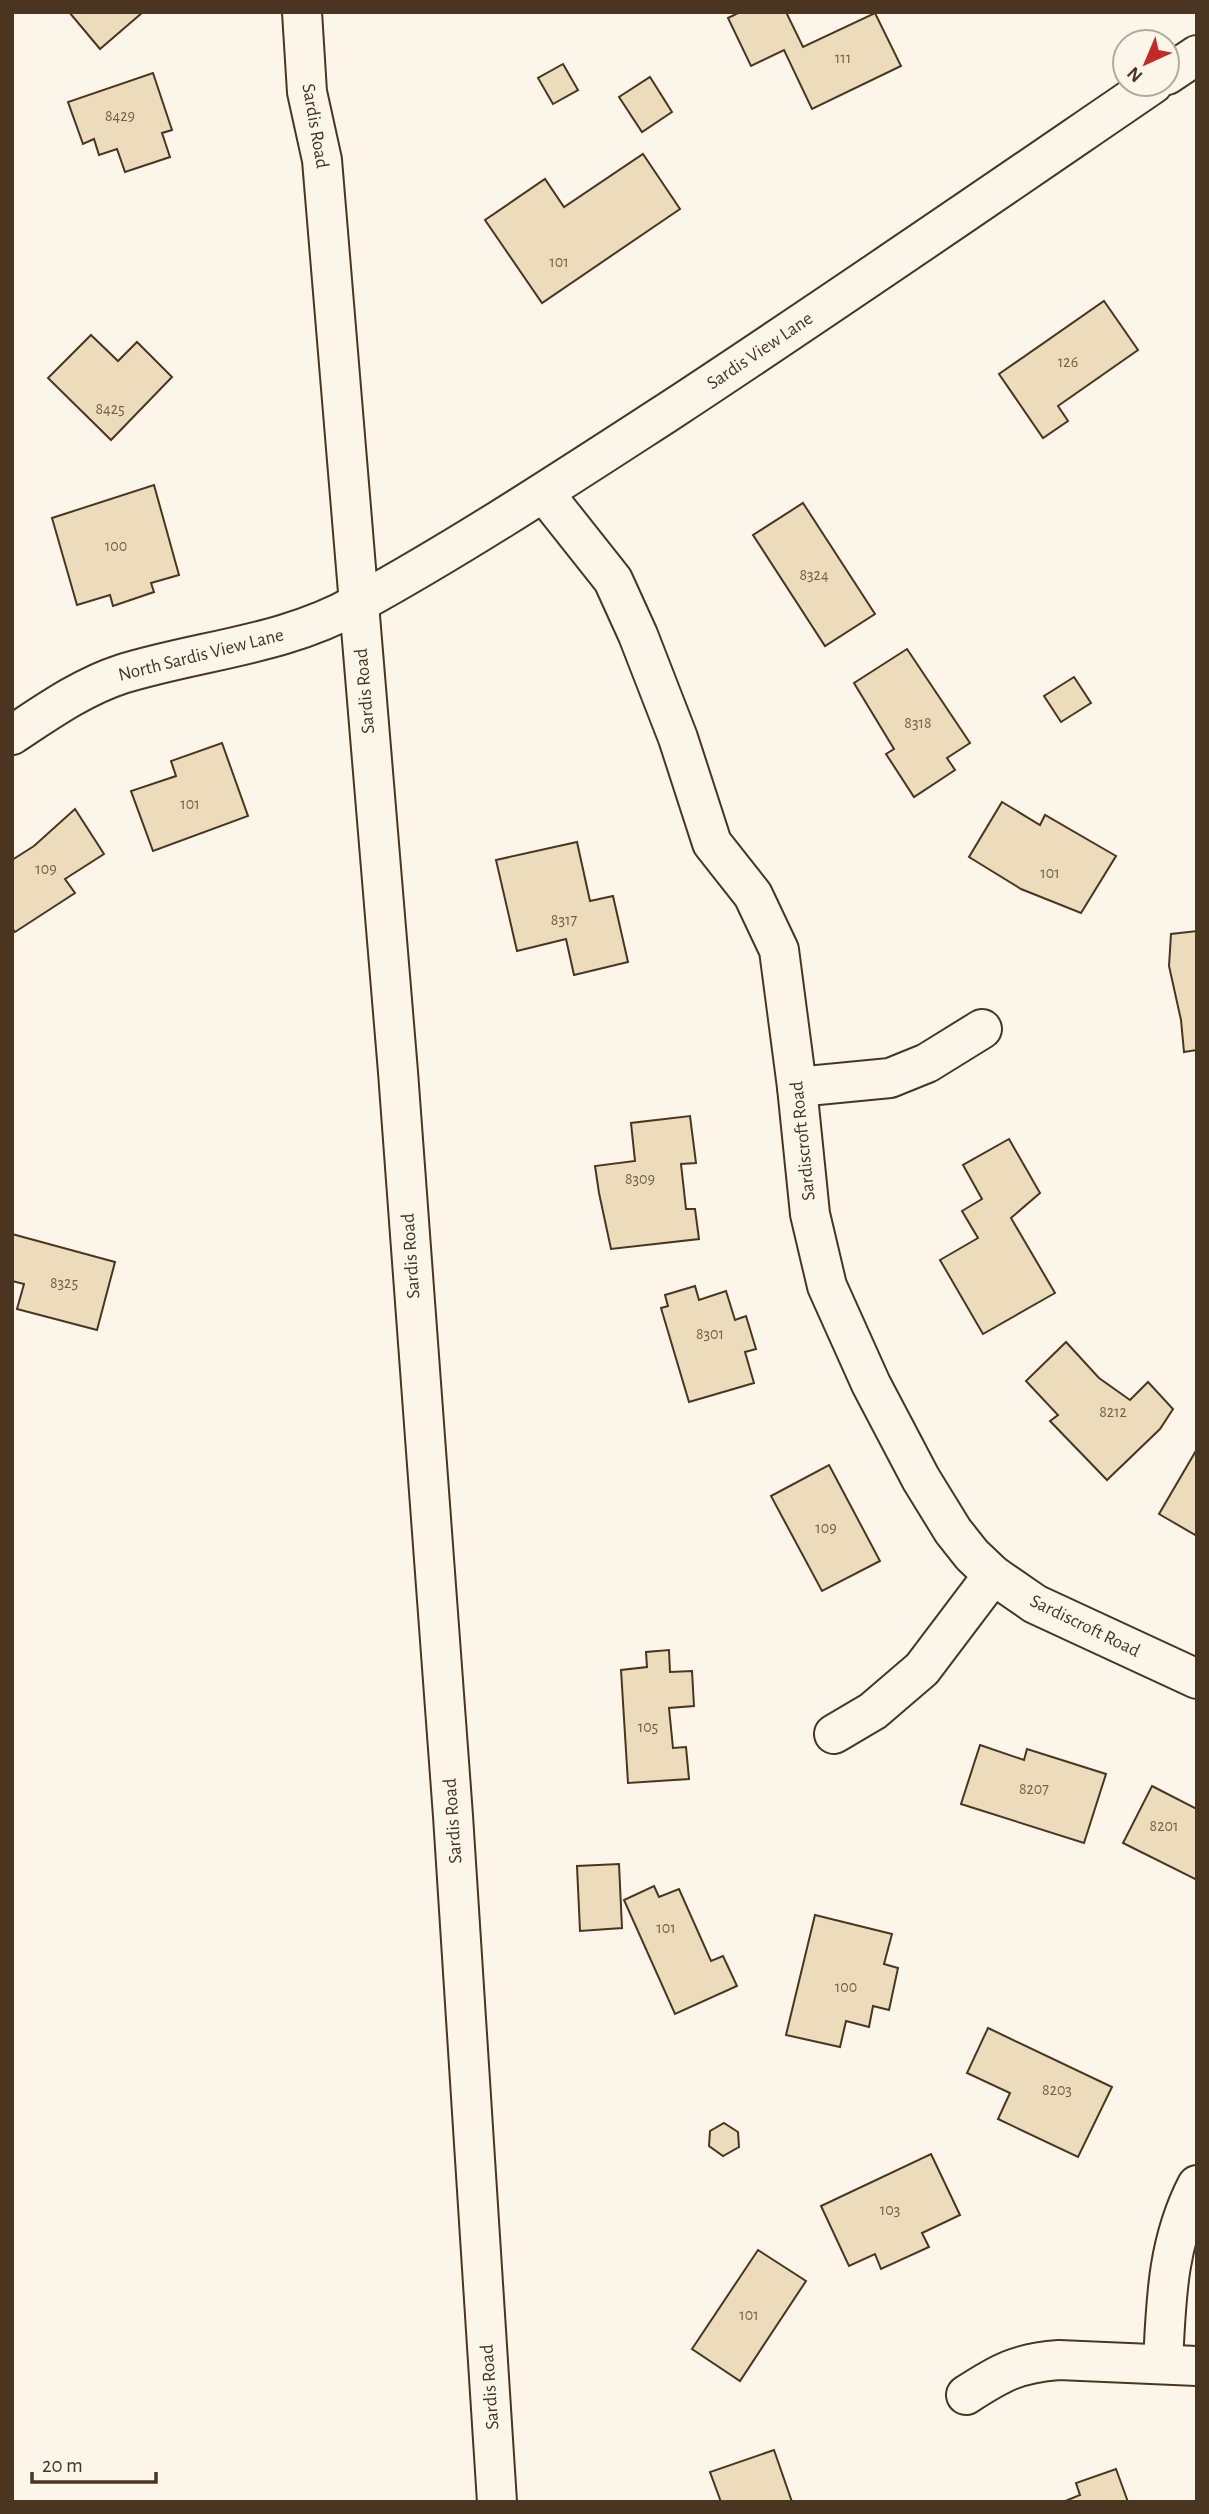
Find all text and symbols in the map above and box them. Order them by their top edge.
north arrow [1111,28,1181,98]
house number: 111 [835,50,851,66]
text: N [1124,63,1147,86]
street label: Sardis Road [298,82,332,170]
house number: 8429 [105,108,135,124]
house number: 101 [549,254,569,270]
street label: Sardis View Lane [704,309,816,393]
house number: 126 [1058,354,1078,370]
house number: 8425 [95,401,125,417]
house number: 100 [105,538,127,554]
house number: 8324 [799,567,829,583]
street label: North Sardis View Lane [116,625,286,685]
street label: Sardis Road [352,647,378,735]
house number: 8318 [904,715,932,731]
house number: 101 [180,796,200,812]
house number: 109 [35,861,57,877]
house number: 101 [1040,865,1060,881]
house number: 8317 [551,912,578,928]
street label: Sardiscroft Road [787,1080,819,1202]
house number: 8309 [625,1171,655,1187]
street label: Sardis Road [399,1212,423,1299]
house number: 8325 [50,1275,78,1291]
house number: 8301 [696,1326,724,1342]
house number: 8212 [1099,1404,1127,1420]
house number: 109 [815,1520,837,1536]
street label: Sardiscroft Road [1027,1591,1143,1661]
house number: 105 [638,1719,658,1735]
street label: Sardis Road [441,1777,465,1864]
house number: 8207 [1019,1781,1049,1797]
house number: 8201 [1150,1818,1178,1834]
house number: 101 [656,1920,676,1936]
house number: 100 [835,1979,857,1995]
house number: 8203 [1042,2082,1072,2098]
house number: 103 [880,2202,900,2218]
house number: 101 [739,2307,759,2323]
street label: Sardis Road [478,2343,502,2430]
scale bar [32,2440,156,2484]
text: 20 m [42,2455,83,2476]

